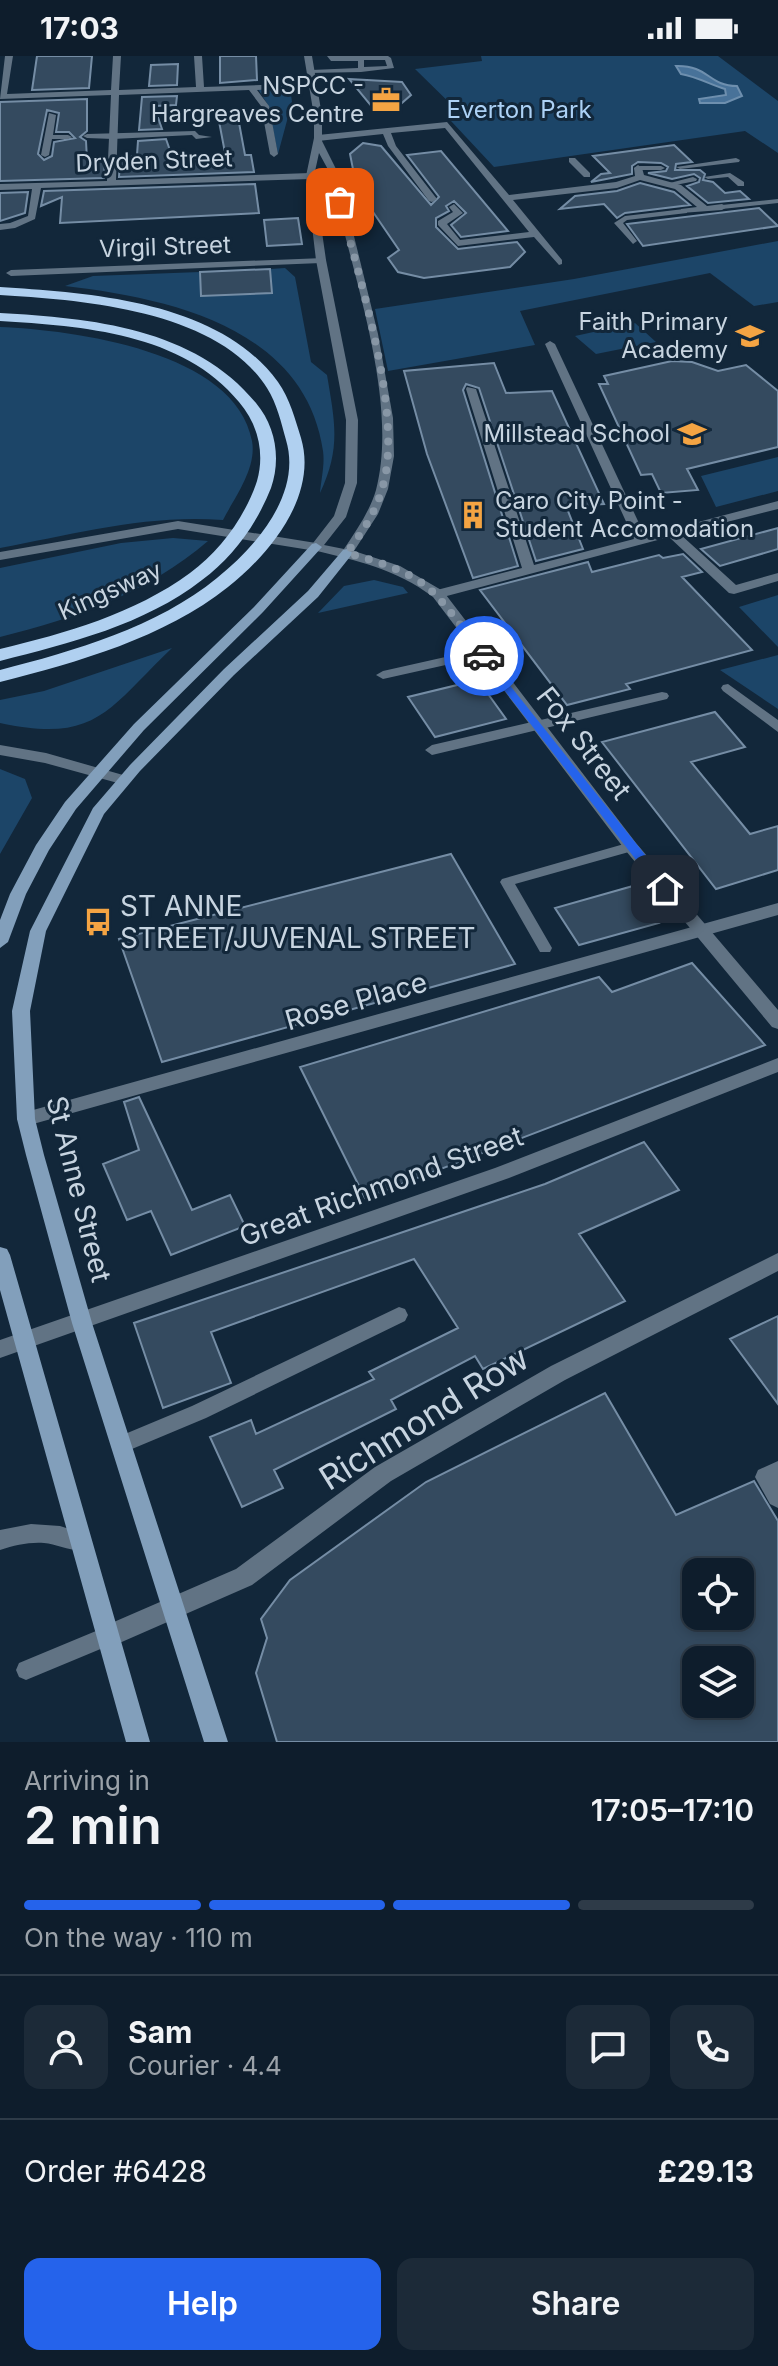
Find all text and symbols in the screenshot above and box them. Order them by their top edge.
text: 17:03 [40,10,119,46]
place label: NSPCC - Hargreaves Centre [151,71,364,128]
office icon: NSPCC - Hargreaves Centre [371,85,401,115]
park label: Everton Park [446,95,592,124]
street label: Dryden Street [75,143,233,178]
pin [306,168,374,236]
icon: bag [318,180,362,224]
street label: Virgil Street [99,230,232,263]
place label: Faith Primary Academy [578,307,728,364]
school or university icon: Faith Primary Academy [735,321,765,351]
place label: Millstead School [484,419,670,448]
school or university icon: Millstead School [677,419,707,449]
place label: Caro City Point - Student Accomodation [495,486,754,543]
building icon: Caro City Point - Student Accomodation [458,500,488,530]
street label: Kingsway [54,555,166,626]
courier [444,616,524,696]
icon: car [462,634,506,678]
street label: Fox Street [529,680,639,806]
pin [631,855,699,923]
icon: home [643,867,687,911]
place label: ST ANNE STREET/JUVENAL STREET [120,889,476,955]
bus stop icon: ST ANNE STREET/JUVENAL STREET [83,907,113,937]
street label: Rose Place [281,965,431,1037]
street label: St Anne Street [39,1092,119,1286]
street label: Great Richmond Street [234,1119,528,1253]
street label: Richmond Row [311,1337,536,1498]
map controls [682,1558,754,1718]
button: locate [682,1558,754,1630]
button: layers [682,1646,754,1718]
text: Arriving in [24,1765,150,1796]
text: 17:05–17:10 [591,1792,754,1828]
text: 2 min [24,1794,162,1857]
text: On the way · 110 m [24,1922,253,1953]
button: person [24,2005,108,2089]
button: chat [566,2005,650,2089]
button: phone [670,2005,754,2089]
text: Sam [128,2014,192,2050]
text: Courier · 4.4 [128,2050,282,2081]
text: Order #6428 [24,2153,207,2189]
text: £29.13 [658,2153,754,2189]
button: Help [24,2258,381,2350]
button: Share [397,2258,754,2350]

